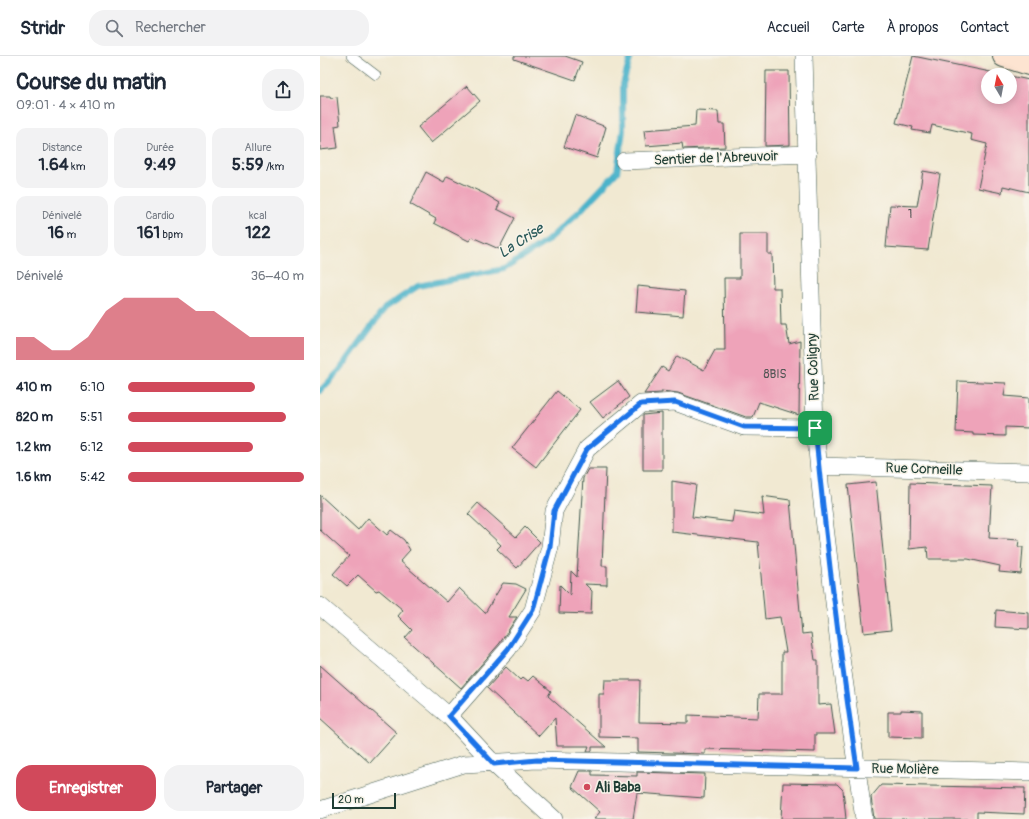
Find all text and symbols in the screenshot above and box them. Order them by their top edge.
search box [89,10,369,46]
text: Stridr [20,16,65,40]
icon: search [103,17,125,39]
text: Rechercher [135,18,206,37]
text: Accueil [767,19,810,36]
text: Carte [832,19,864,36]
text: À propos [886,19,938,36]
text: Contact [960,19,1009,36]
text: Course du matin [16,68,167,96]
north arrow [981,68,1017,104]
map controls [981,68,1017,104]
button: share [262,69,304,111]
text: 09:01 · 4 × 410 m [16,97,115,113]
text: Distance [42,141,82,154]
text: Durée [146,141,174,154]
text: Allure [244,141,272,154]
street label: Sentier de l'Abreuvoir [653,147,779,169]
text: 1.64 [39,154,69,175]
text: 9:49 [144,154,176,175]
text: 5:59 [232,154,264,175]
text: km [69,160,85,173]
text: /km [264,160,284,173]
house number: 1 [908,207,912,222]
text: Dénivelé [42,209,82,222]
text: Cardio [146,209,174,222]
text: kcal [249,209,267,222]
water label: La Crise [495,219,549,263]
text: 16 [48,222,64,243]
text: 161 [137,222,160,243]
text: 122 [245,222,271,243]
text: m [64,228,76,241]
text: bpm [160,228,183,241]
text: Dénivelé [16,268,63,284]
text: 36–40 m [251,268,304,284]
street label: Rue Coligny [803,333,823,401]
house number: 8BIS [763,367,787,382]
text: 410 m [16,379,52,395]
text: 6:10 [80,379,105,395]
text: 820 m [16,409,53,425]
text: 5:51 [80,409,103,425]
pin [798,411,832,445]
icon: arrive [804,417,826,439]
text: 1.2 km [16,439,51,455]
text: 6:12 [80,439,103,455]
street label: Rue Corneille [885,459,963,479]
text: 1.6 km [16,469,51,485]
text: 5:42 [80,469,105,485]
street label: Rue Molière [871,760,939,778]
button: Enregistrer [16,765,156,811]
button: Partager [164,765,304,811]
place label: Ali Baba [595,779,641,796]
marker: Ali Baba [582,782,592,792]
scale bar [332,791,396,810]
text: 20 m [338,793,364,806]

